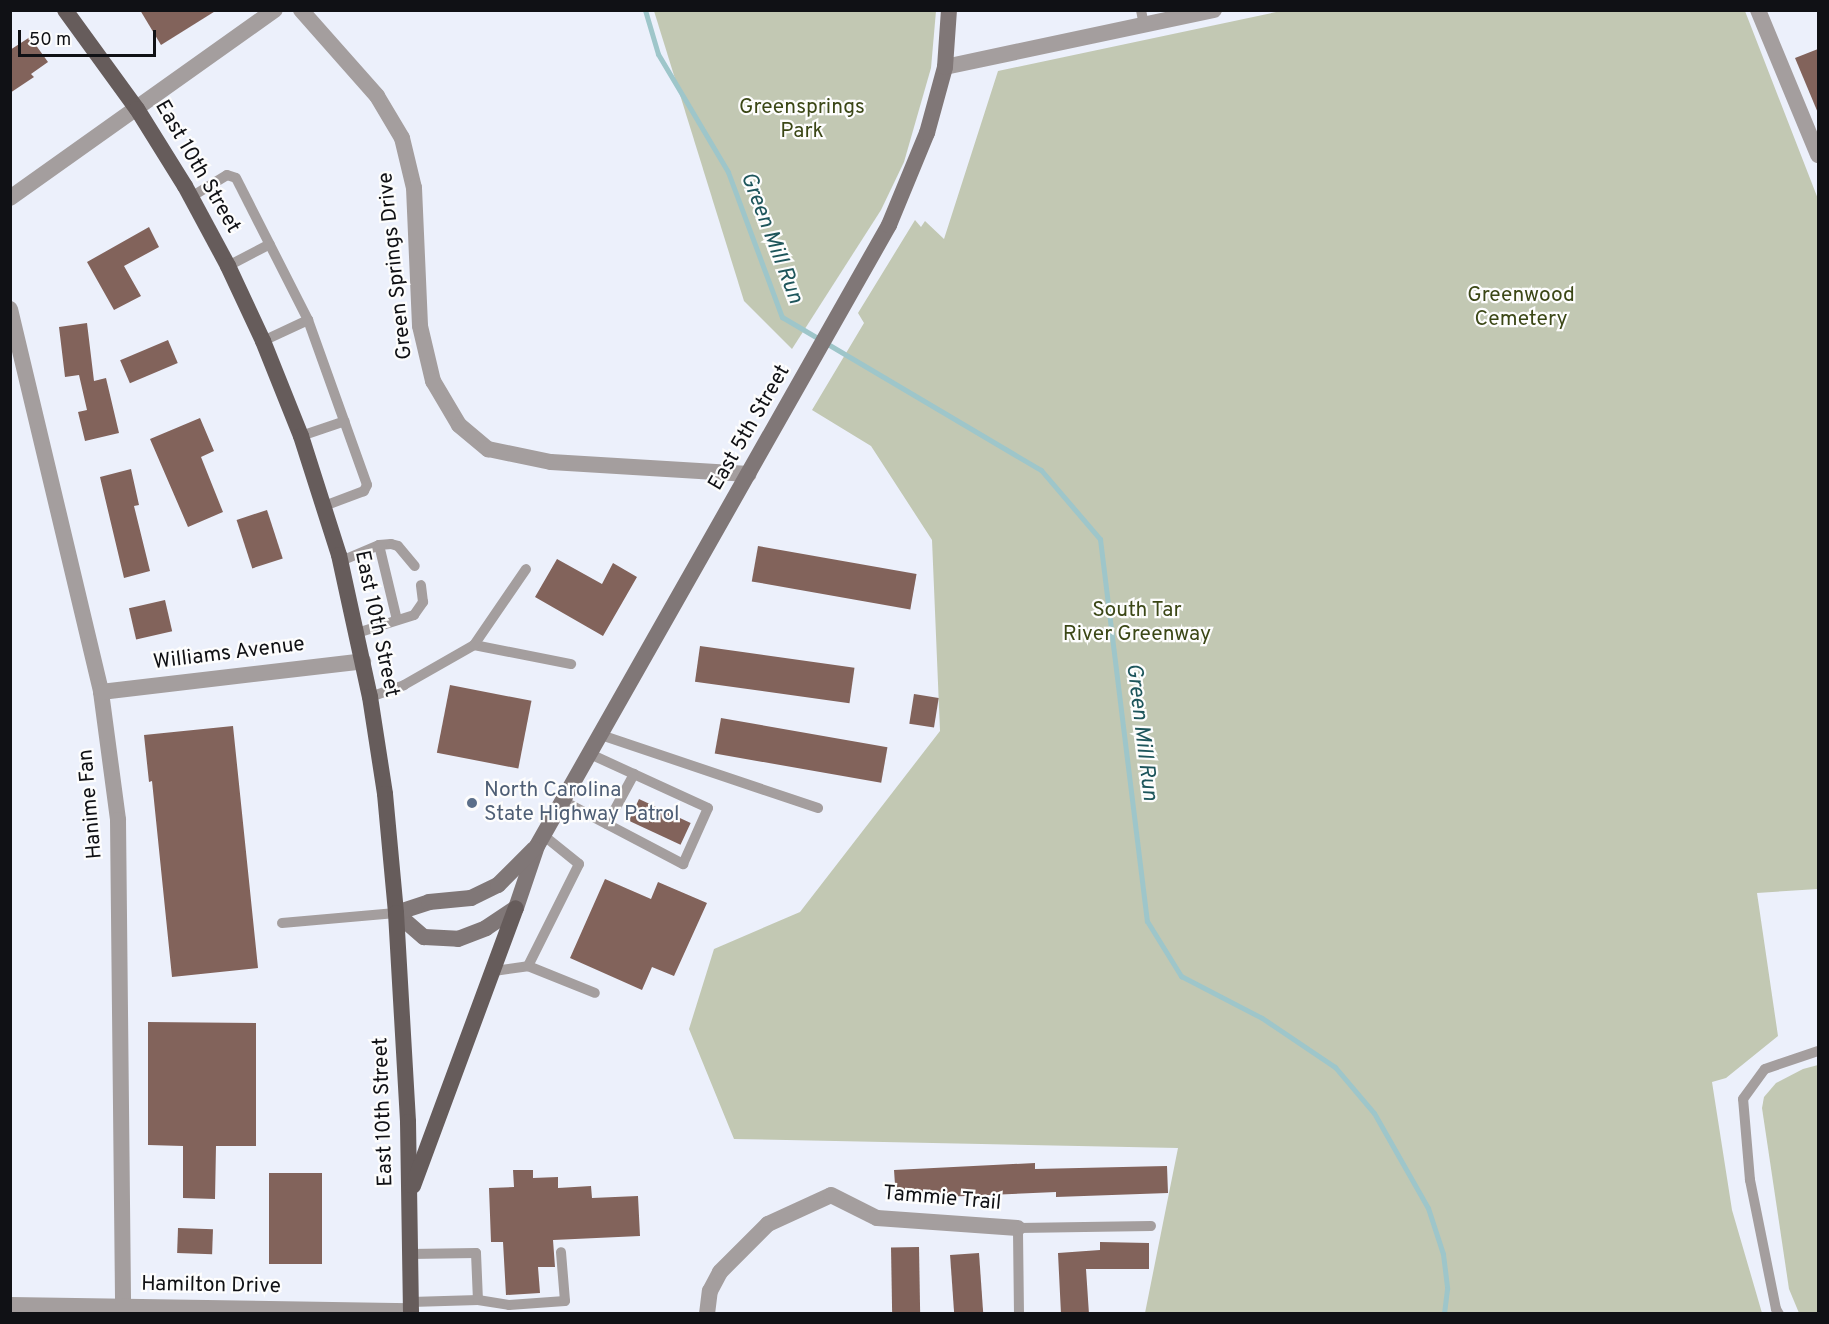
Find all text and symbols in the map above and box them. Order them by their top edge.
scale bar [21,18,159,56]
text: 50 m [29,29,71,52]
park label: Greensprings Park [739,95,865,145]
street label: East 10th Street [149,96,245,238]
water label: Green Mill Run [734,169,808,307]
street label: Green Springs Drive [374,171,418,361]
park label: Greenwood Cemetery [1467,283,1575,333]
street label: East 5th Street [704,361,796,495]
street label: East 10th Street [348,548,404,700]
park label: South Tar River Greenway [1063,598,1211,648]
street label: Williams Avenue [151,632,307,676]
water label: Green Mill Run [1119,662,1163,802]
street label: Hanime Fan [74,748,108,860]
place label: North Carolina State Highway Patrol [484,778,680,828]
marker: North Carolina State Highway Patrol [465,796,479,810]
street label: East 10th Street [369,1037,399,1187]
street label: Tammie Trail [881,1181,1003,1217]
street label: Hamilton Drive [141,1272,281,1300]

